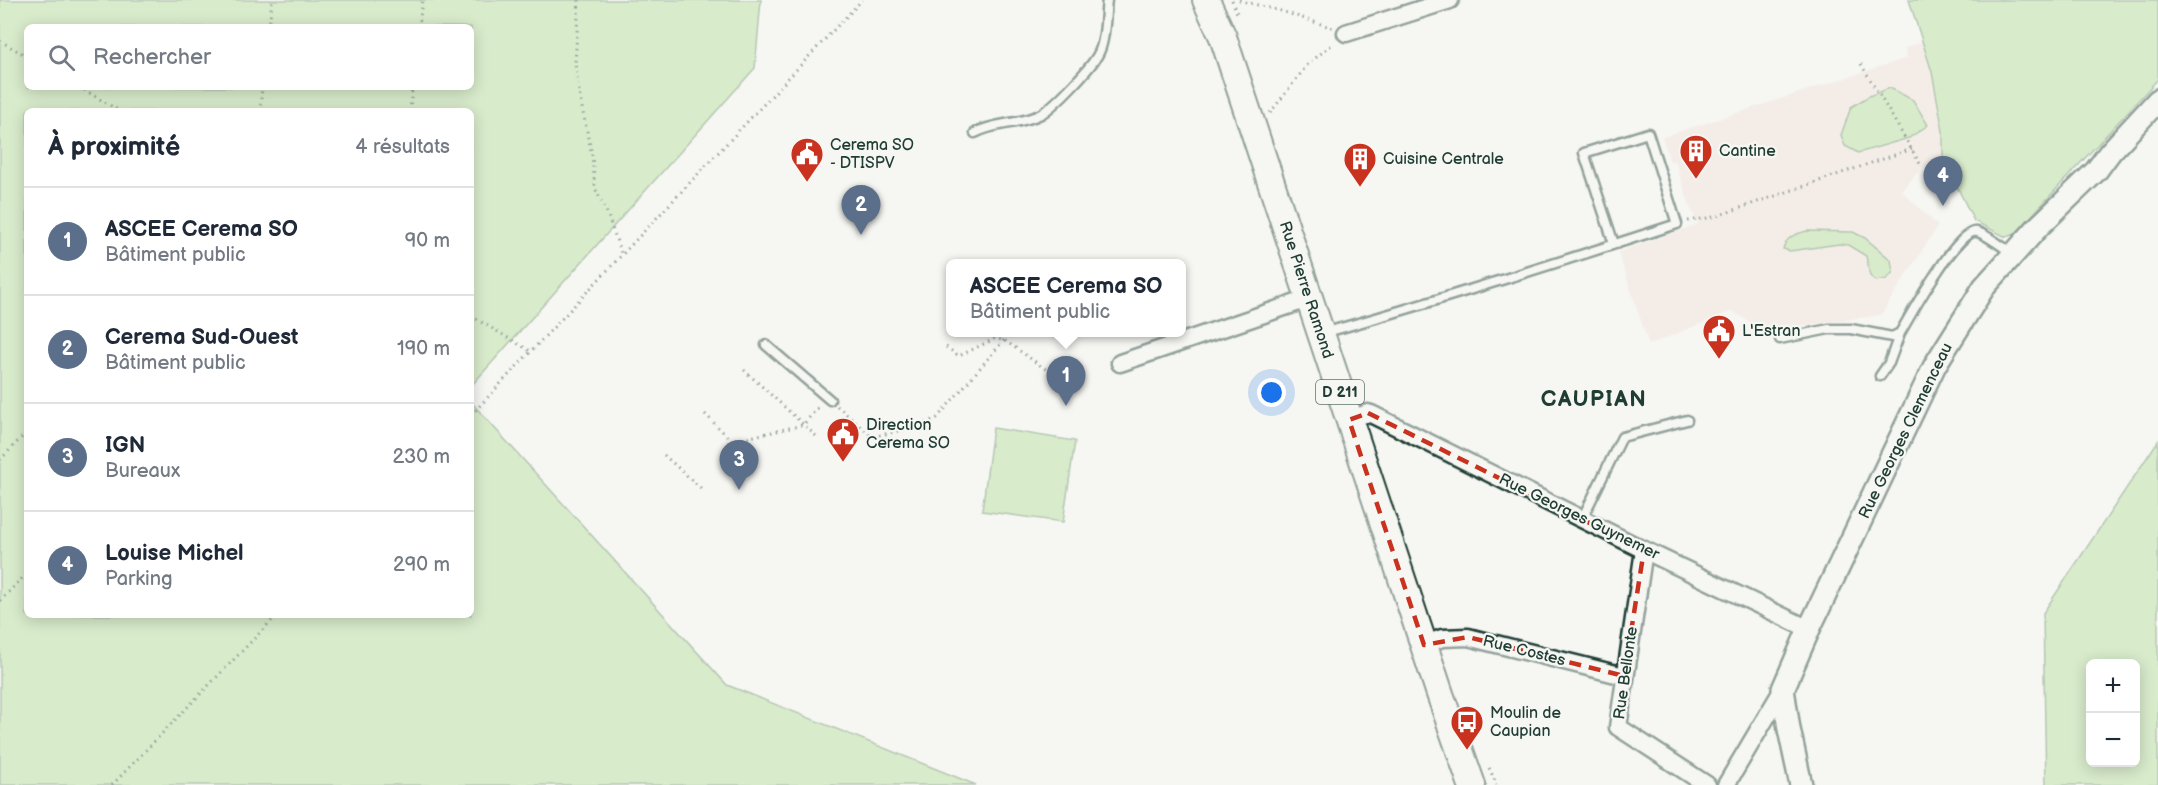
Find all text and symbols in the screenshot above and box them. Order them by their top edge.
search box [24,24,474,90]
icon: search [45,41,78,74]
text: Rechercher [93,44,211,71]
text: À proximité [48,132,180,163]
building icon: Cantine [1678,133,1714,180]
text: 4 résultats [355,135,450,159]
public building icon: Cerema SO - DTISPV [789,136,825,183]
place label: Cerema SO - DTISPV [830,136,914,173]
building icon: Cuisine Centrale [1342,141,1378,188]
place label: Cantine [1719,142,1776,161]
place label: Cuisine Centrale [1383,150,1504,169]
pin: 4 [1924,156,1962,206]
pin: 2 [842,186,880,235]
text: ASCEE Cerema SO [105,216,298,243]
street label: Rue Pierre Ramond [1275,219,1337,361]
text: 1 [63,229,72,253]
text: 90 m [405,229,450,253]
text: Bâtiment public [105,243,246,267]
popup [946,259,1186,337]
text: ASCEE Cerema SO [970,273,1162,300]
text: Bâtiment public [970,300,1110,324]
public building icon: L'Estran [1701,313,1737,360]
place label: L'Estran [1742,322,1800,341]
text: Cerema Sud-Ouest [105,324,298,351]
text: 2 [62,337,73,361]
text: 190 m [397,337,450,361]
street label: Rue Georges Clemenceau [1855,340,1957,522]
text: Bâtiment public [105,351,246,375]
pin: 1 [1046,356,1086,406]
your location [1257,378,1286,407]
road number: D 211 [1316,380,1364,404]
district label: CAUPIAN [1541,386,1647,413]
public building icon: Direction Cerema SO [825,416,861,463]
place label: Direction Cerema SO [866,416,950,453]
text: IGN [105,432,145,459]
pin: 3 [720,440,758,490]
text: 3 [62,445,73,469]
text: 230 m [393,445,450,469]
text: Bureaux [105,459,180,483]
street label: Rue Georges Guynemer [1496,470,1663,564]
text: Louise Michel [105,540,244,567]
text: 4 [62,553,73,577]
text: 290 m [393,553,450,577]
text: Parking [105,567,173,591]
street label: Rue Bellonte [1610,625,1642,721]
street label: Rue Costes [1481,632,1567,670]
map controls [2086,659,2140,767]
button: + [2086,659,2140,713]
bus stop icon: Moulin de Caupian [1449,704,1485,751]
place label: Moulin de Caupian [1490,704,1561,741]
button: − [2086,713,2140,767]

